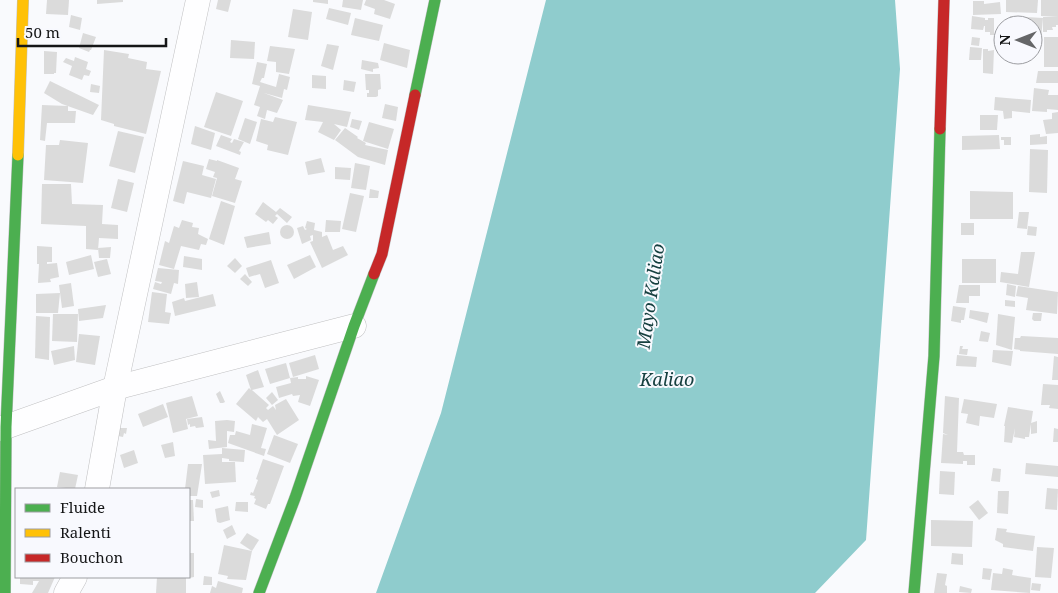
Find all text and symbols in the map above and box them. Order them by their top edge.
scale bar [18,15,165,47]
north arrow [993,15,1043,65]
text: 50 m [25,22,60,42]
text: N [995,34,1014,46]
water label: Mayo Kaliao [631,242,669,351]
water label: Kaliao [639,367,694,391]
legend [15,488,190,578]
text: Fluide [60,497,105,517]
text: Ralenti [60,522,111,542]
text: Bouchon [60,547,124,567]

